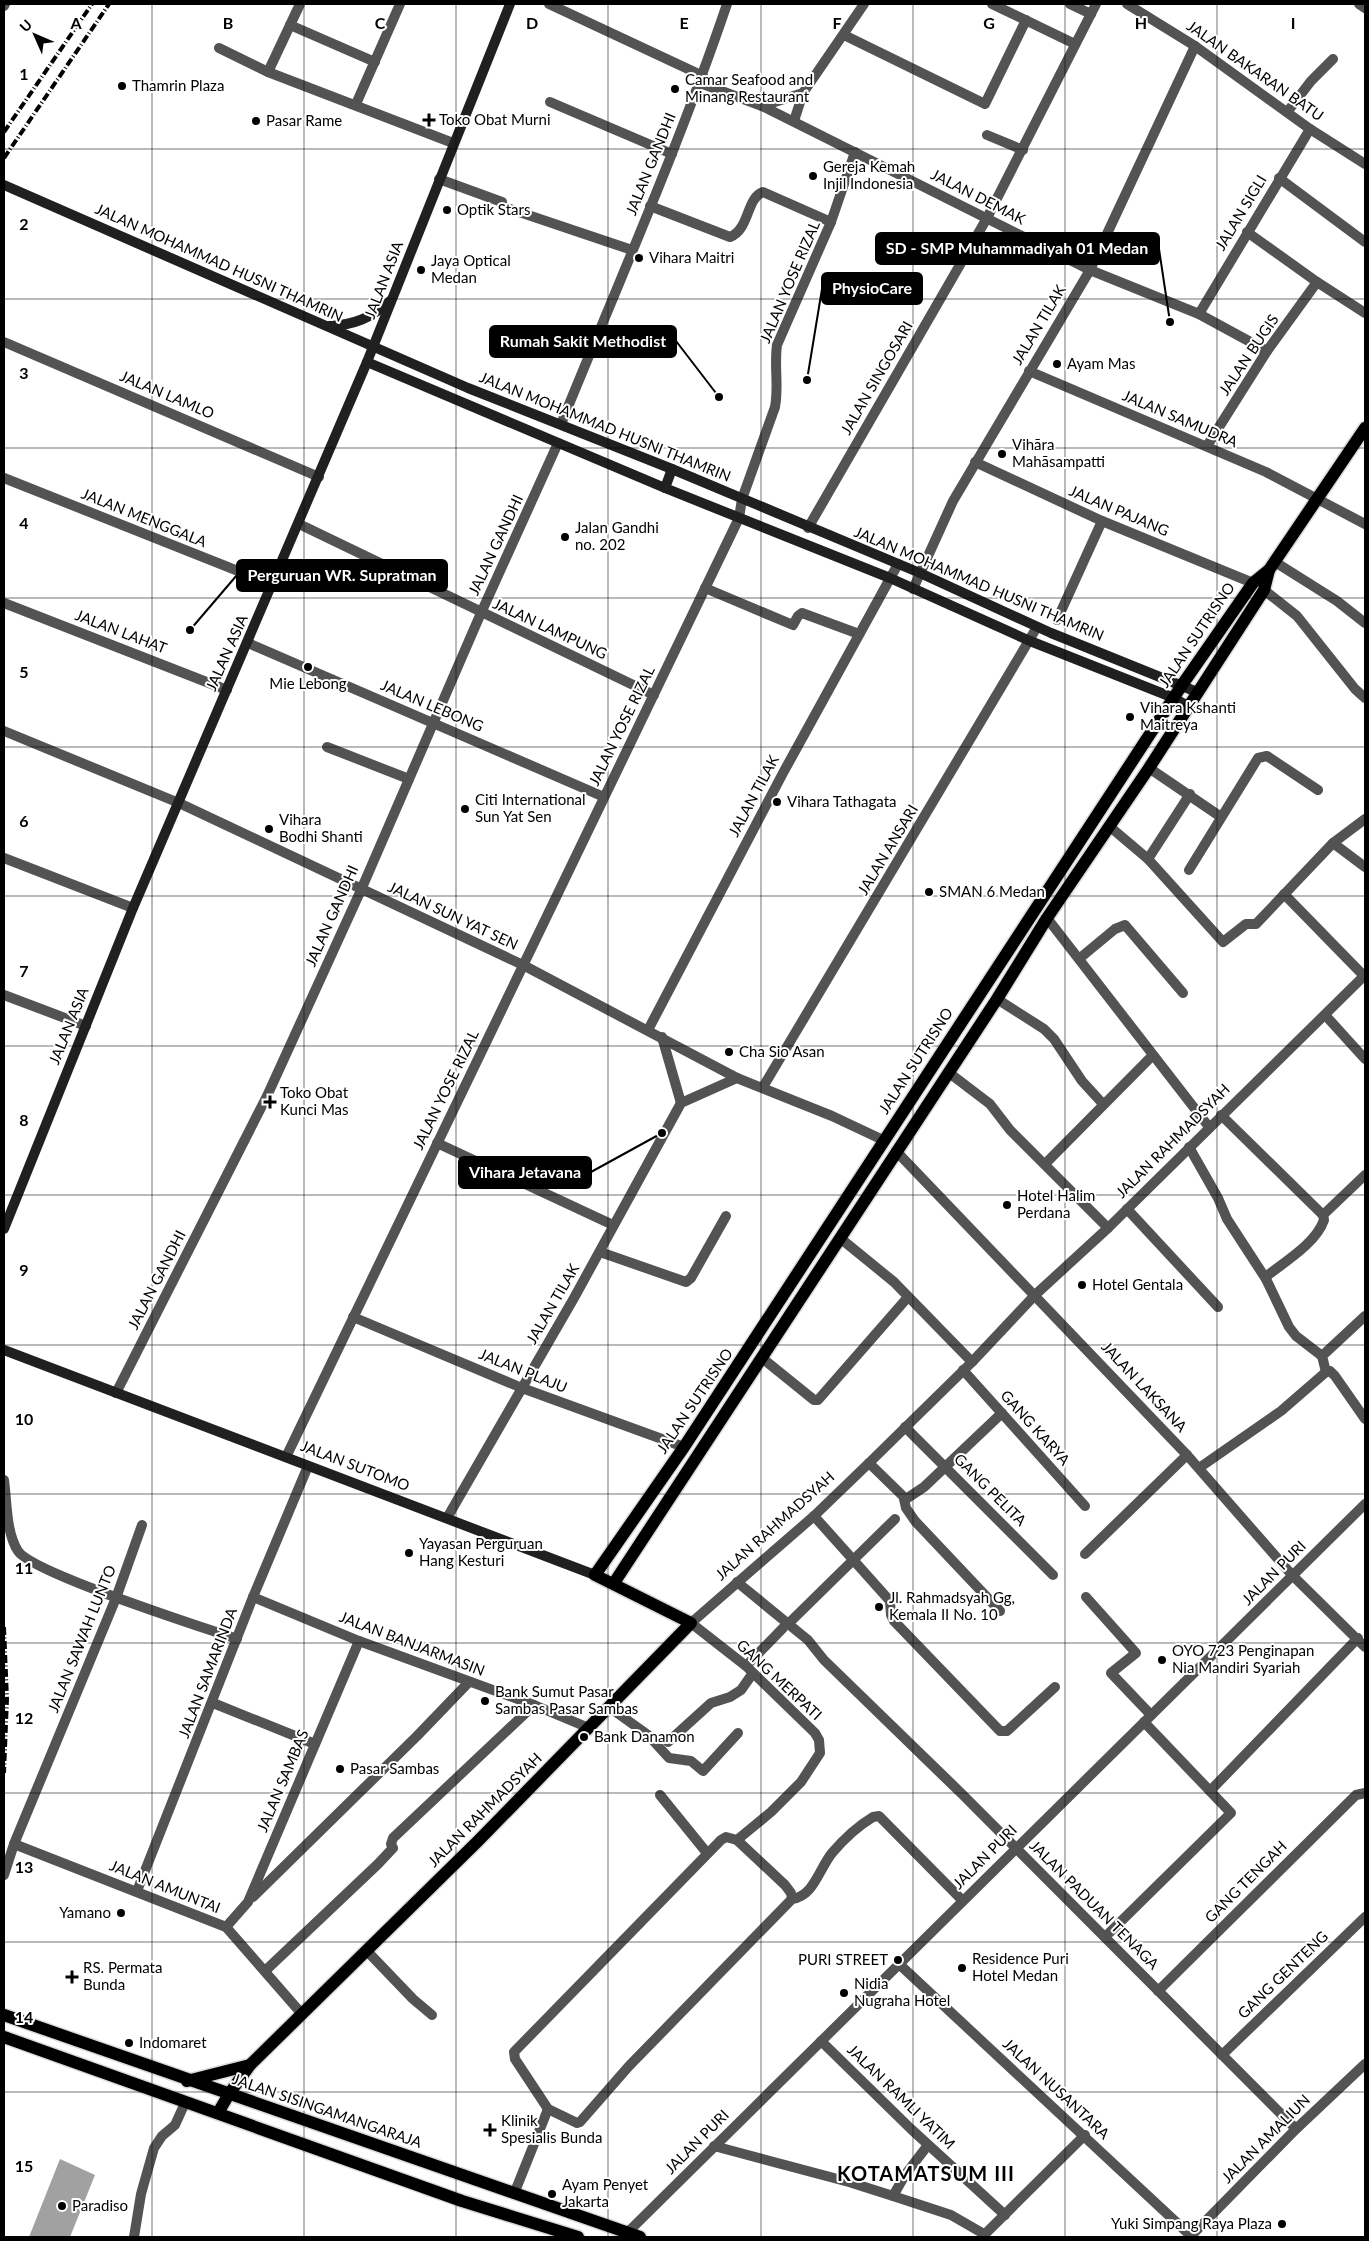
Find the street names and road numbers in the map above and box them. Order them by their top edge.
street label: JALAN BAKARAN BATU [1184,16,1327,124]
street label: JALAN GANDHI [621,110,679,218]
street label: JALAN DEMAK [928,165,1029,228]
street label: JALAN SIGLI [1211,172,1270,253]
street label: JALAN MOHAMMAD HUSNI THAMRIN [93,199,346,325]
street label: JALAN YOSE RIZAL [755,218,823,345]
street label: JALAN ASIA [360,238,406,321]
street label: JALAN TILAK [1007,281,1069,368]
street label: JALAN BUGIS [1215,311,1282,398]
street label: JALAN SINGOSARI [836,318,916,437]
street label: JALAN LAMLO [118,366,217,422]
street label: JALAN MOHAMMAD HUSNI THAMRIN [477,367,734,485]
street label: JALAN SAMUDRA [1120,386,1242,451]
street label: JALAN PAJANG [1067,481,1172,539]
street label: JALAN MENGGALA [79,484,210,551]
street label: JALAN GANDHI [464,491,526,598]
street label: JALAN MOHAMMAD HUSNI THAMRIN [852,522,1107,644]
street label: JALAN SUTRISNO [1154,579,1238,690]
street label: JALAN LAMPUNG [491,594,610,662]
street label: JALAN LAHAT [73,605,170,657]
street label: JALAN ASIA [201,611,251,694]
street label: JALAN YOSE RIZAL [584,663,658,788]
street label: JALAN LEBONG [378,675,487,735]
street label: JALAN TILAK [724,752,782,839]
street label: JALAN ANSARI [853,801,921,898]
street label: JALAN GANDHI [301,862,361,969]
street label: JALAN SUN YAT SEN [386,877,521,953]
street label: JALAN ASIA [44,984,92,1067]
street label: JALAN SUTRISNO [874,1004,956,1117]
street label: JALAN YOSE RIZAL [408,1027,482,1152]
street label: JALAN RAHMADSYAH [1112,1080,1233,1201]
street label: JALAN GANDHI [123,1227,189,1332]
street label: JALAN TILAK [522,1260,582,1347]
street label: JALAN LAKSANA [1098,1337,1192,1436]
street label: JALAN PLAJU [477,1344,570,1396]
street label: JALAN SUTRISNO [652,1345,736,1456]
street label: GANG KARYA [997,1386,1075,1469]
street label: JALAN SUTOMO [298,1436,412,1494]
street label: GANG PELITA [951,1449,1031,1530]
street label: JALAN RAHMADSYAH [711,1467,838,1583]
street label: JALAN PURI [1238,1537,1309,1608]
street label: JALAN SAWAH LUNTO [43,1562,119,1715]
street label: JALAN SAMARINDA [174,1604,240,1740]
street label: JALAN BANJARMASIN [337,1607,488,1679]
street label: GANG MERPATI [733,1635,826,1723]
street label: JALAN SAMBAS [252,1727,312,1834]
street label: JALAN RAHMADSYAH [424,1749,545,1870]
street label: JALAN PURI [949,1821,1020,1892]
street label: JALAN PADUAN TENAGA [1026,1836,1164,1973]
street label: GANG TENGAH [1201,1837,1290,1926]
street label: JALAN AMUNTAI [107,1856,223,1916]
street label: GANG GENTENG [1234,1927,1331,2022]
street label: JALAN NUSANTARA [1000,2034,1114,2143]
street label: JALAN RAMLI YATIM [844,2040,959,2152]
street label: JALAN SISINGAMANGARAJA [230,2069,425,2151]
street label: JALAN AMALIUN [1217,2090,1313,2186]
street label: JALAN PURI [661,2106,732,2177]

